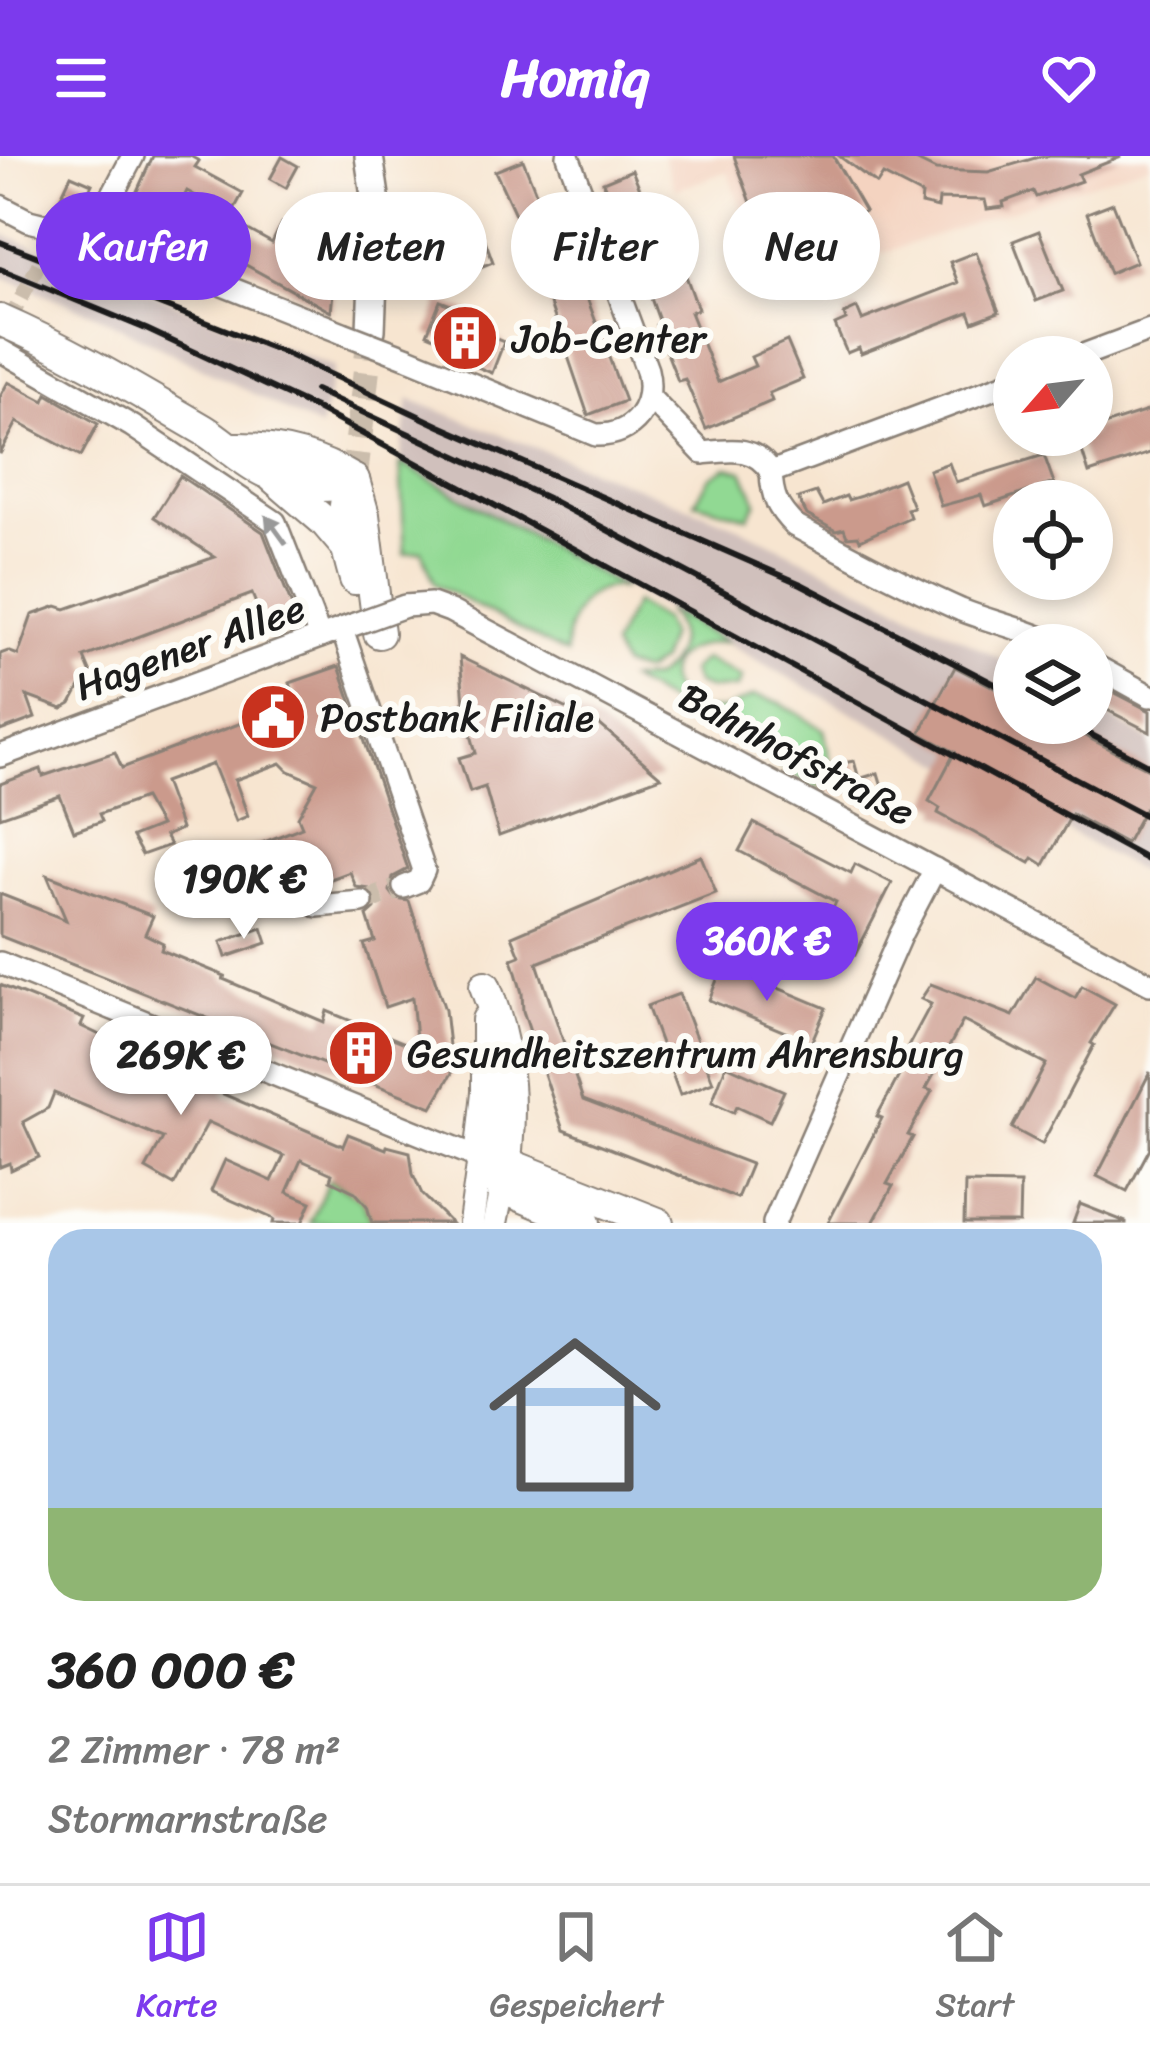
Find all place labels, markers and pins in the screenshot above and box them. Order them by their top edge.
building icon: Job-Center [430,303,500,373]
place label: Job-Center [510,304,708,373]
public building icon: Postbank Filiale [238,682,308,752]
place label: Postbank Filiale [320,683,594,752]
pin: 190K € [146,840,342,942]
pin: 360K € [669,902,865,1004]
pin: 269K € [83,1016,279,1118]
building icon: Gesundheitszentrum Ahrensburg [326,1018,396,1088]
place label: Gesundheitszentrum Ahrensburg [407,1019,964,1088]

